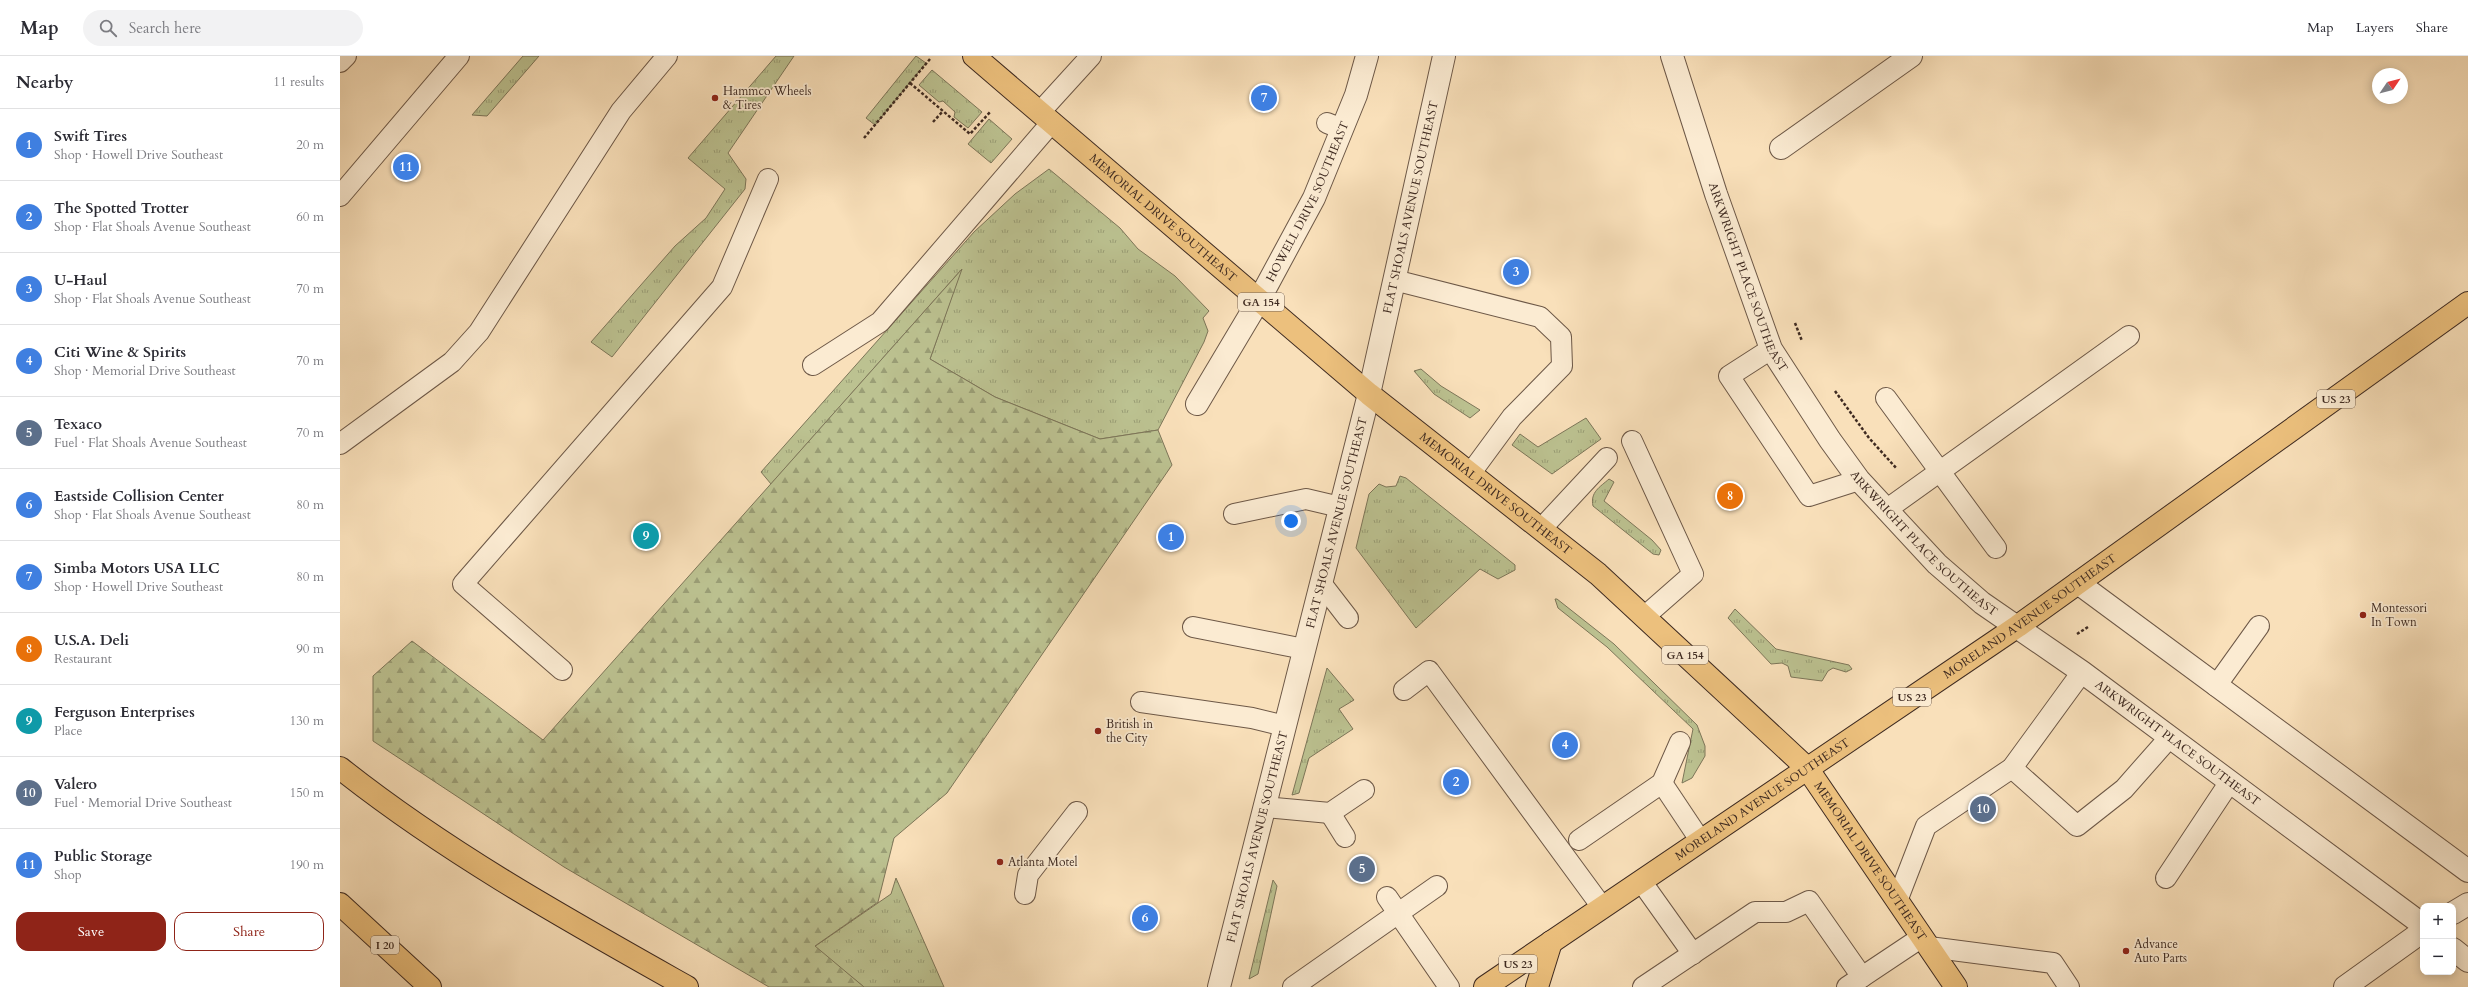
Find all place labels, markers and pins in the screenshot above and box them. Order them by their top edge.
place label: Hammco Wheels & Tires [723,83,812,113]
pin: 7 [1251,83,1277,113]
marker: Hammco Wheels & Tires [710,93,720,103]
pin: 11 [393,152,419,182]
pin: 3 [1503,257,1529,287]
pin: 8 [1717,481,1743,511]
pin: 9 [633,521,659,551]
pin: 1 [1158,522,1184,552]
place label: Montessori In Town [2371,600,2428,630]
marker: Montessori In Town [2358,610,2368,620]
place label: British in the City [1106,716,1153,746]
marker: British in the City [1093,726,1103,736]
pin: 4 [1552,730,1578,760]
pin: 2 [1443,767,1469,797]
pin: 10 [1970,794,1996,824]
place label: Atlanta Motel [1008,854,1078,870]
pin: 5 [1349,854,1375,884]
marker: Atlanta Motel [995,857,1005,867]
pin: 6 [1132,903,1158,933]
place label: Advance Auto Parts [2134,936,2187,966]
marker: Advance Auto Parts [2121,946,2131,956]

